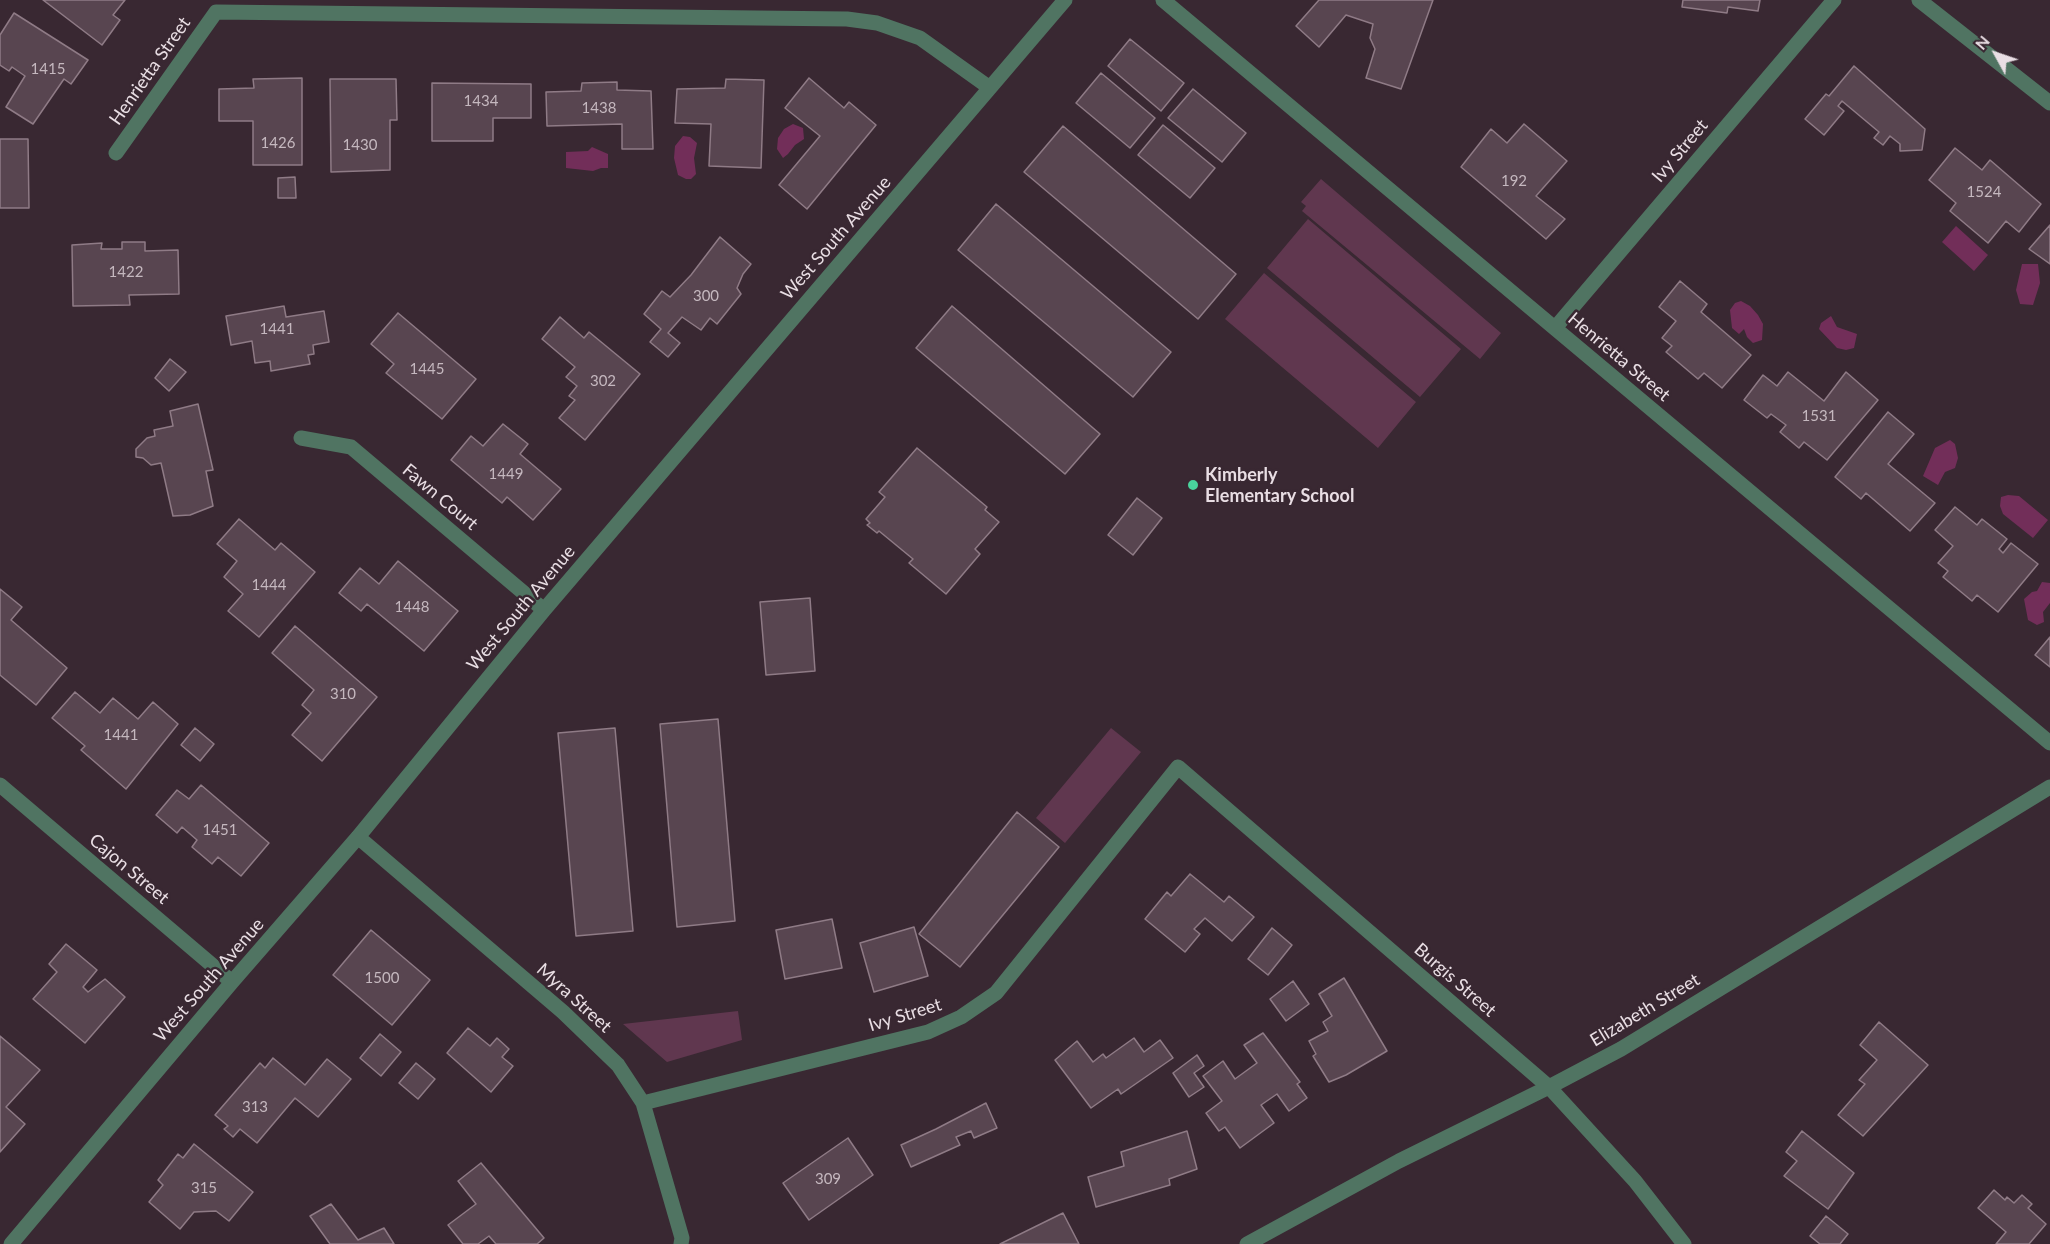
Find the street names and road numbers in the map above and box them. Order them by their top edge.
street label: Henrietta Street [105,13,195,129]
street label: Ivy Street [1647,115,1713,187]
street label: West South Avenue [776,172,896,304]
street label: Henrietta Street [1564,308,1674,406]
street label: Fawn Court [398,459,482,535]
street label: West South Avenue [462,541,580,675]
street label: Cajon Street [85,829,173,909]
street label: West South Avenue [149,914,269,1046]
street label: Burgis Street [1410,939,1500,1021]
street label: Myra Street [532,959,616,1037]
street label: Elizabeth Street [1586,969,1704,1051]
street label: Ivy Street [866,994,944,1036]

